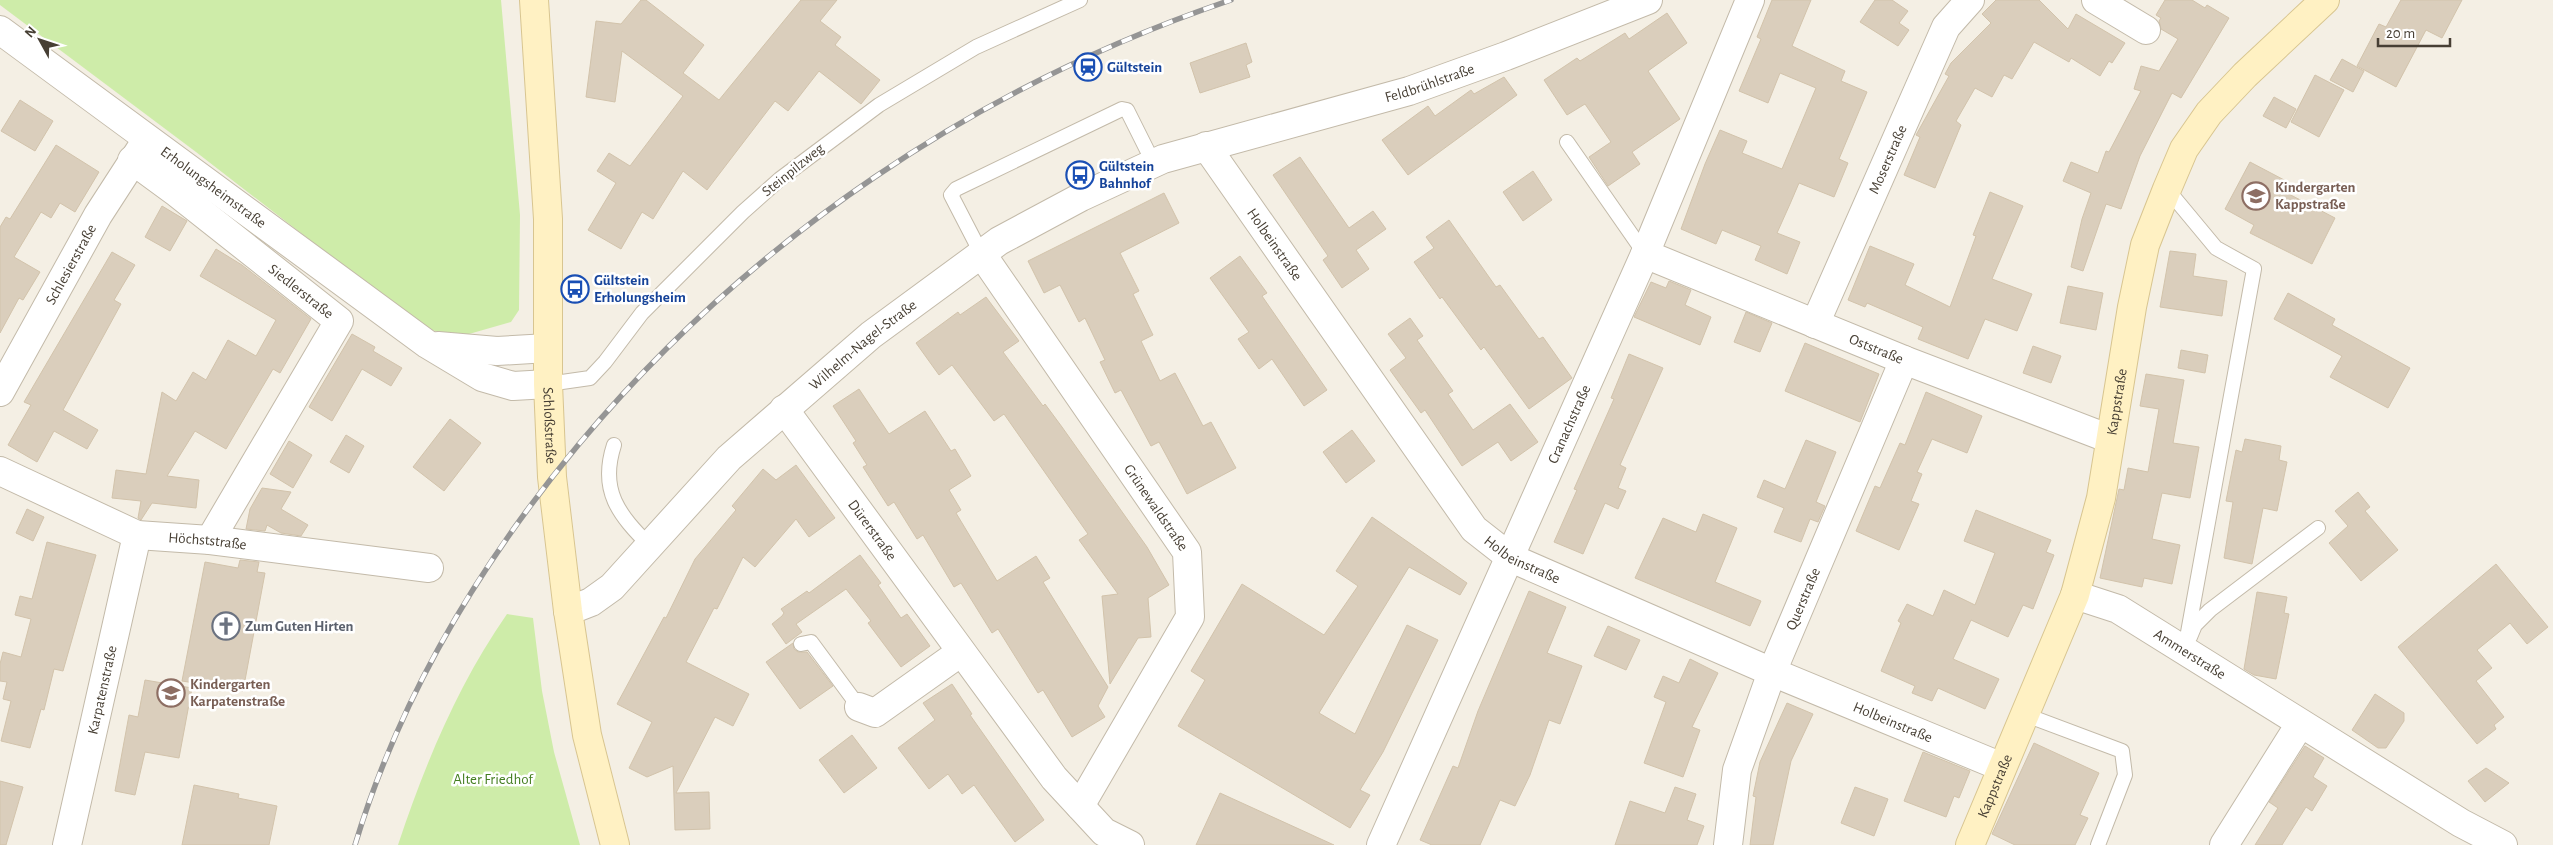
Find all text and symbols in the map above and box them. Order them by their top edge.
north arrow [15,15,65,65]
scale bar [2378,15,2450,47]
text: N [22,24,39,41]
text: 20 m [2386,26,2415,41]
station icon: Gültstein [1073,52,1103,82]
place label: Gültstein [1107,60,1162,75]
street label: Feldbrühlstraße [1383,61,1476,105]
street label: Moserstraße [1866,123,1909,196]
street label: Steinpilzweg [759,140,827,199]
street label: Erholungsheimstraße [158,143,269,231]
place label: Gültstein Bahnhof [1099,159,1154,191]
bus stop icon: Gültstein Bahnhof [1065,160,1095,190]
place label: Kindergarten Kappstraße [2275,180,2356,212]
school or university icon: Kindergarten Kappstraße [2241,181,2271,211]
street label: Holbeinstraße [1244,205,1305,283]
street label: Schlesierstraße [43,222,99,307]
street label: Siedlerstraße [266,261,337,321]
place label: Gültstein Erholungsheim [594,273,686,305]
bus stop icon: Gültstein Erholungsheim [560,274,590,304]
street label: Wilhelm-Nagel-Straße [806,297,919,393]
street label: Oststraße [1847,331,1906,366]
street label: Kappstraße [2104,367,2129,436]
street label: Cranachstraße [1545,382,1593,466]
street label: Schloßstraße [541,387,559,464]
street label: Grünewaldstraße [1121,461,1191,553]
street label: Dürerstraße [846,497,900,563]
street label: Höchststraße [168,530,248,552]
street label: Holbeinstraße [1481,533,1562,586]
street label: Querstraße [1783,565,1823,632]
church icon: Zum Guten Hirten [211,611,241,641]
place label: Zum Guten Hirten [245,619,354,634]
street label: Ammerstraße [2151,626,2229,682]
street label: Karpatenstraße [85,644,119,736]
place label: Kindergarten Karpatenstraße [190,677,285,709]
school or university icon: Kindergarten Karpatenstraße [156,678,186,708]
street label: Holbeinstraße [1851,699,1935,745]
street label: Kappstraße [1975,752,2015,820]
park label: Alter Friedhof [453,772,534,787]

